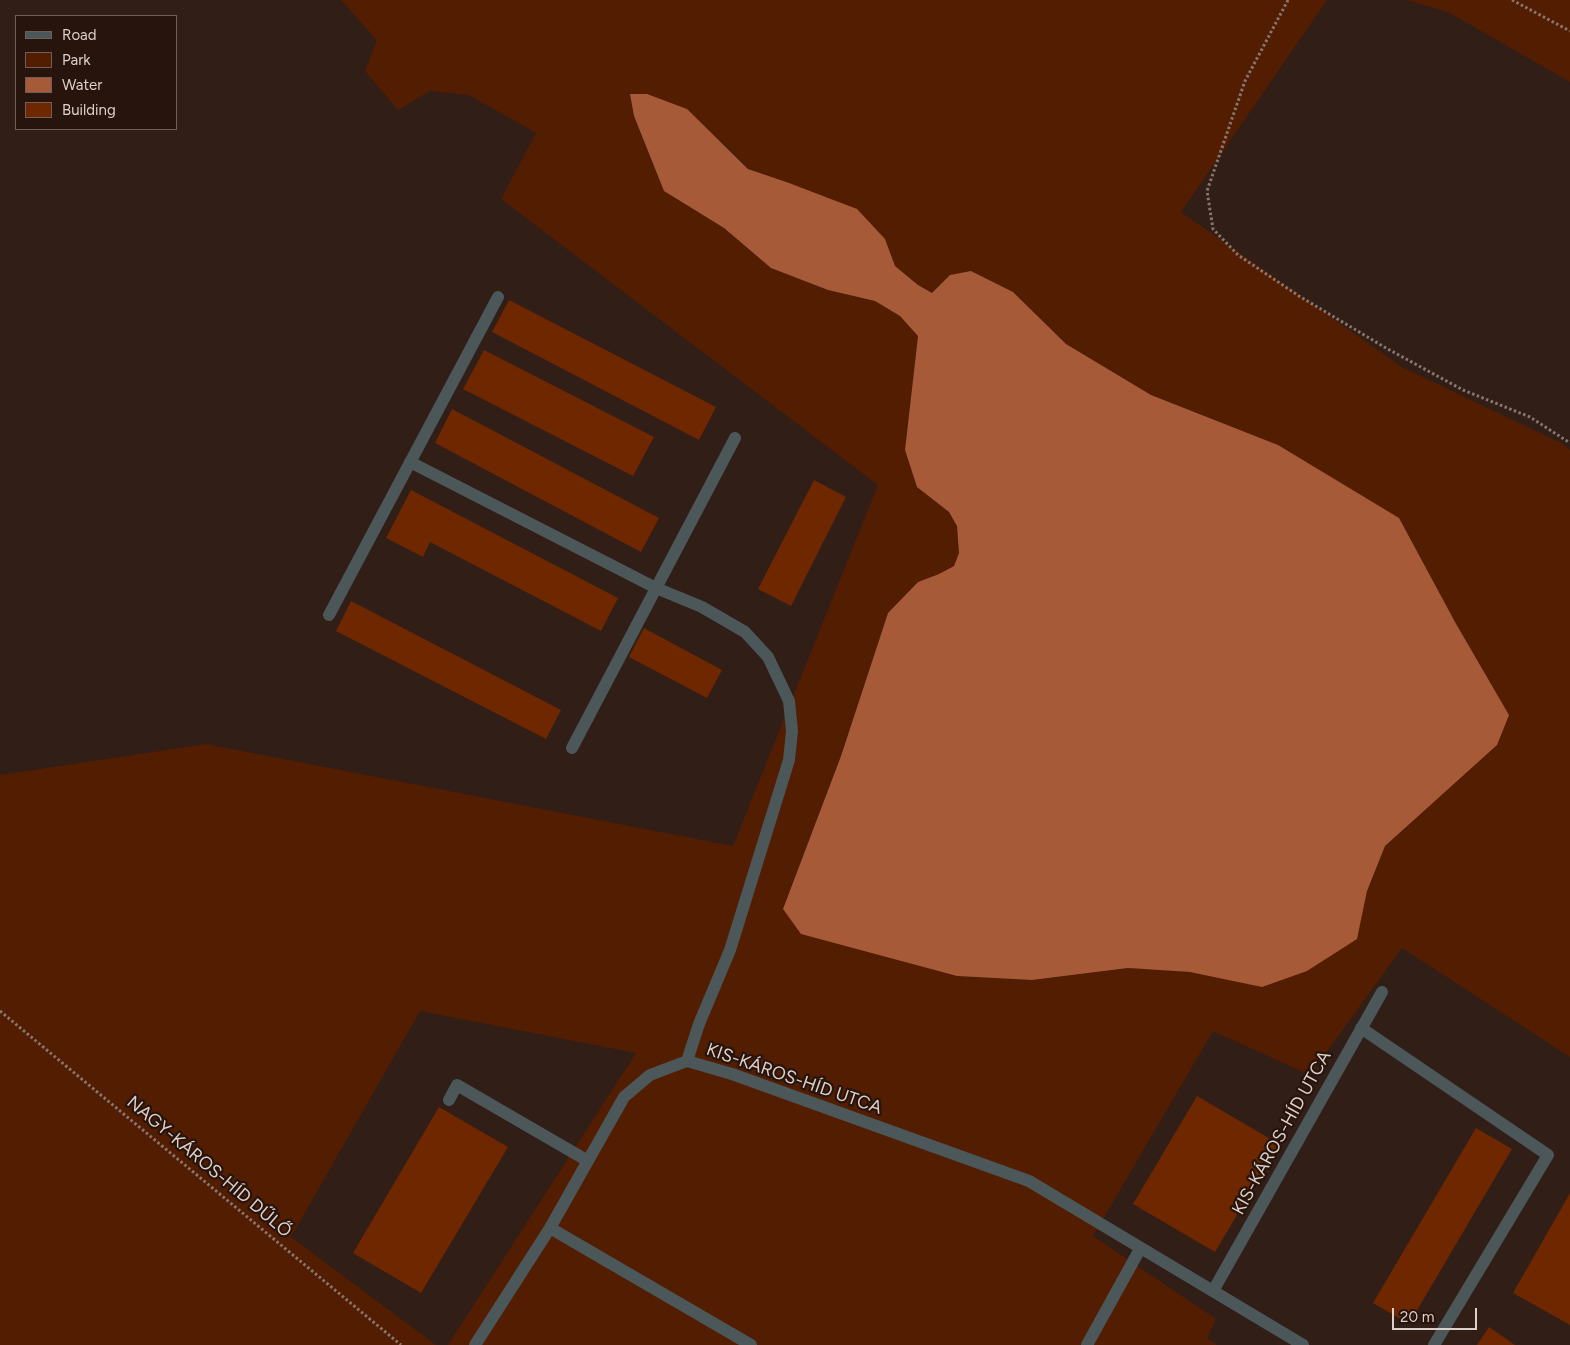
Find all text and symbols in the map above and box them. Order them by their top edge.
legend [15,15,178,130]
text: Road [62,26,97,44]
text: Park [62,51,91,69]
text: Water [62,76,102,94]
text: Building [62,101,116,119]
street label: KIS-KÁROS-HÍD UTCA [703,1039,885,1119]
street label: KIS-KÁROS-HÍD UTCA [1228,1047,1336,1219]
street label: NAGY-KÁROS-HÍD DŰLŐ [122,1092,296,1242]
scale bar [1395,1298,1480,1330]
text: 20 m [1400,1308,1434,1326]

